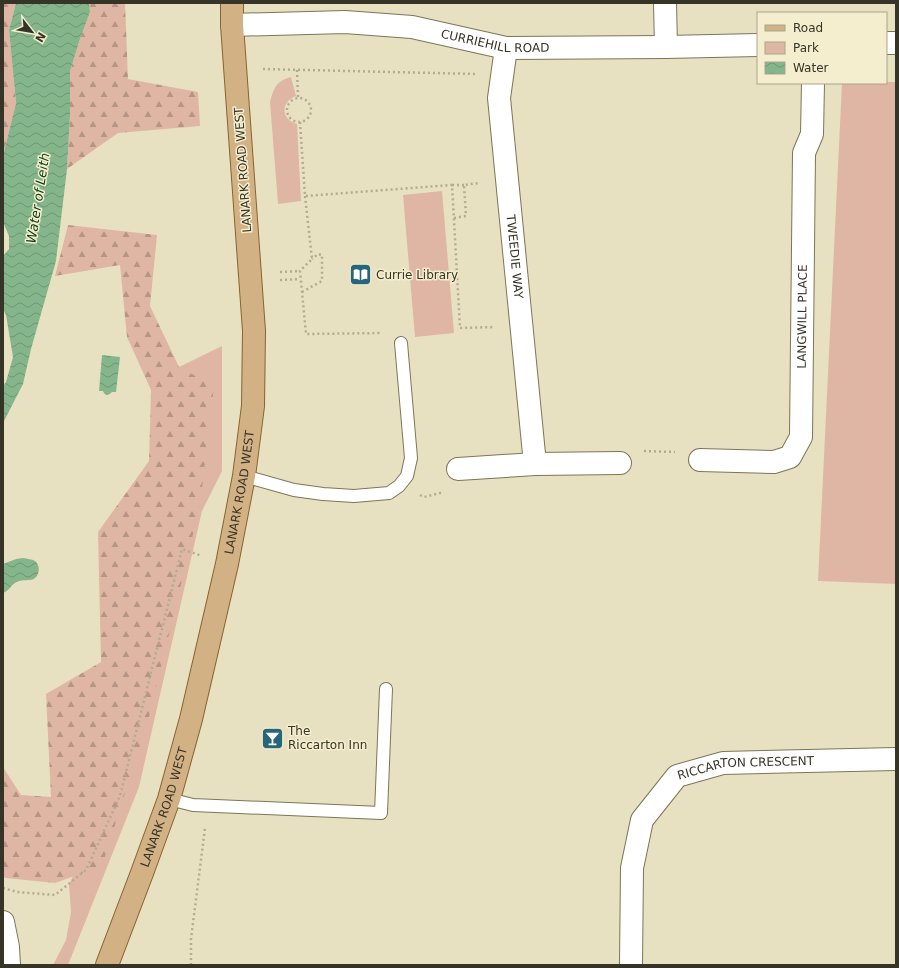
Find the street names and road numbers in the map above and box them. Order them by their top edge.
street label: CURRIEHILL ROAD [440,27,549,55]
street label: LANARK ROAD WEST [232,106,254,233]
street label: TWEEDIE WAY [503,213,526,300]
street label: LANGWILL PLACE [795,264,810,369]
street label: LANARK ROAD WEST [222,429,257,556]
street label: LANARK ROAD WEST [138,745,190,869]
street label: RICCARTON CRESCENT [676,754,815,783]

